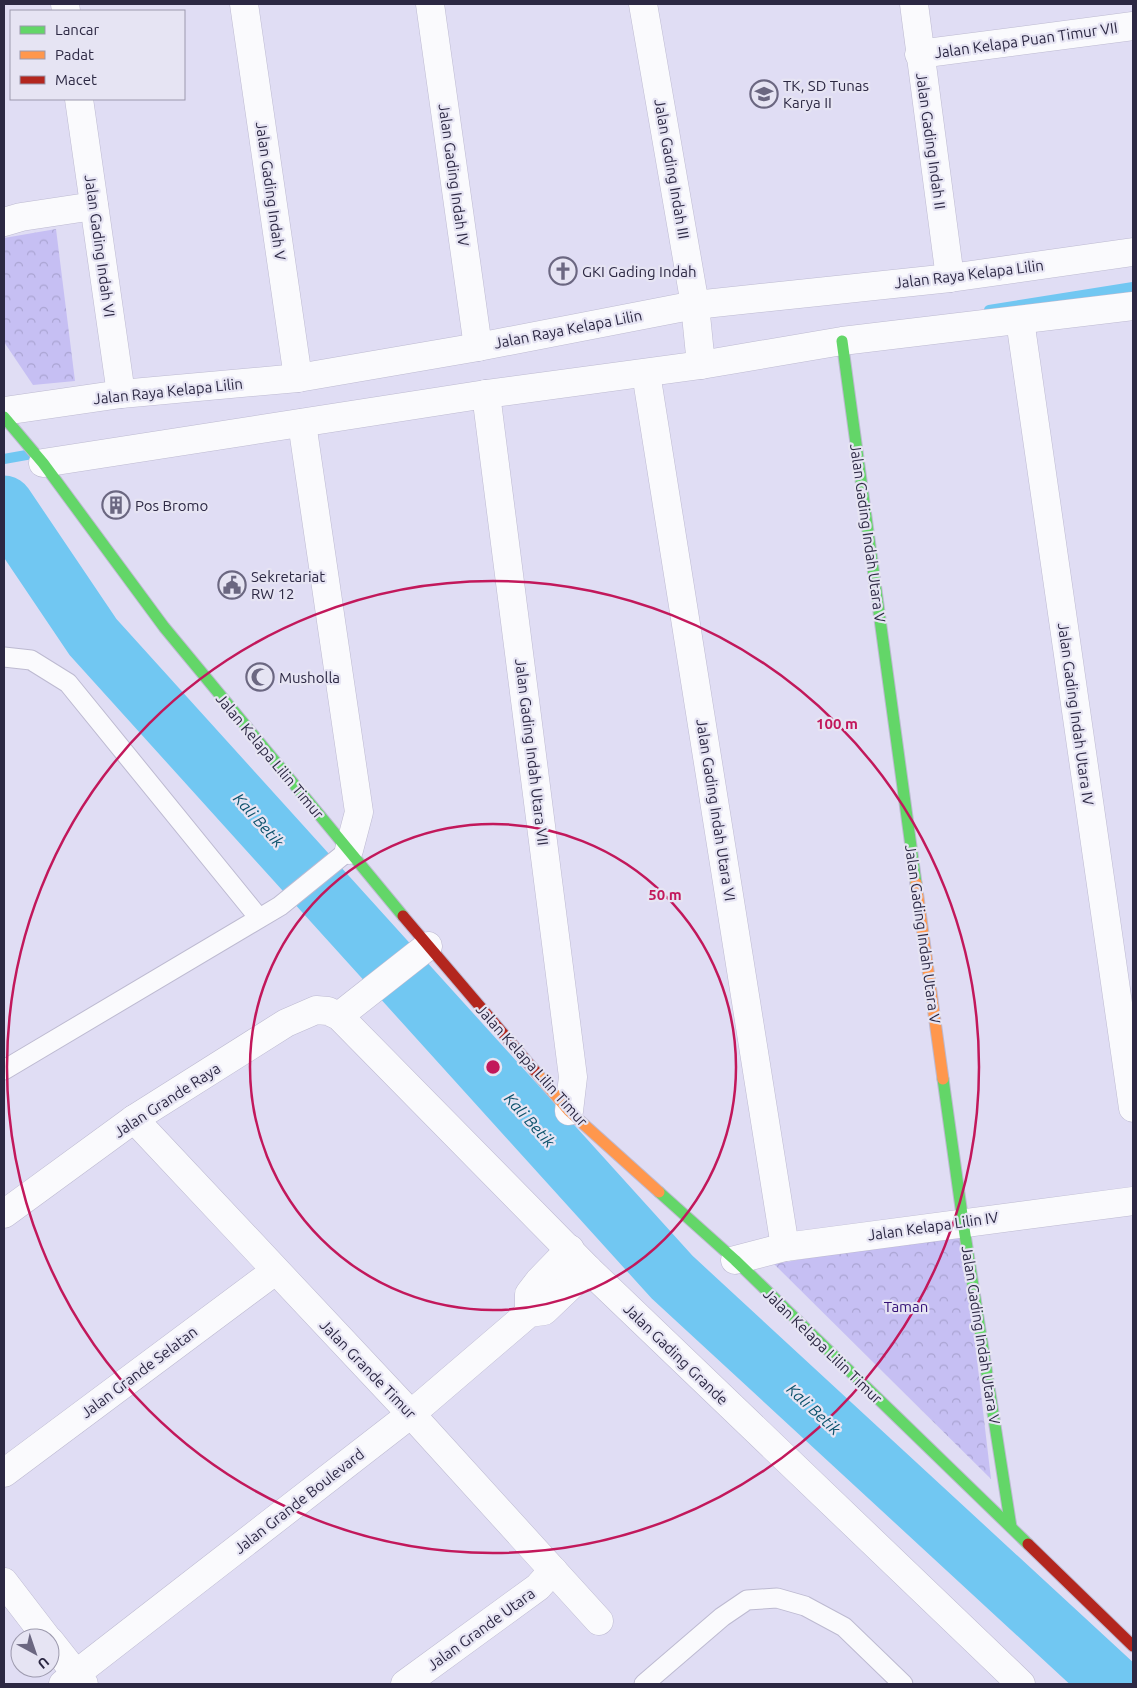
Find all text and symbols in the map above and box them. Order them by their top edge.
legend [10,10,185,100]
street label: Jalan Kelapa Puan Timur VII [933,19,1119,61]
text: Lancar [55,21,100,38]
text: Padat [55,46,94,63]
text: Macet [55,71,97,88]
street label: Jalan Gading Indah II [913,71,949,211]
place label: TK, SD Tunas Karya II [783,77,869,111]
school or university icon: TK, SD Tunas Karya II [749,79,779,109]
street label: Jalan Gading Indah III [651,98,693,240]
street label: Jalan Gading Indah IV [436,103,472,248]
street label: Jalan Gading Indah V [253,121,289,262]
street label: Jalan Gading Indah VI [82,174,118,318]
church icon: GKI Gading Indah [548,256,578,286]
street label: Jalan Raya Kelapa Lilin [893,256,1045,292]
place label: GKI Gading Indah [582,263,697,280]
street label: Jalan Raya Kelapa Lilin [493,306,643,352]
street label: Jalan Raya Kelapa Lilin [92,375,244,407]
street label: Jalan Gading Indah Utara V [847,442,889,624]
building icon: Pos Bromo [101,490,131,520]
place label: Pos Bromo [135,497,208,514]
place label: Sekretariat RW 12 [251,568,325,602]
public building icon: Sekretariat RW 12 [217,570,247,600]
street label: Jalan Gading Indah Utara IV [1055,622,1097,807]
street label: Jalan Gading Indah Utara VII [512,658,552,846]
mosque icon: Musholla [245,662,275,692]
place label: Musholla [279,669,340,686]
street label: Jalan Kelapa Lilin Timur [213,690,327,822]
text: 100 m [816,715,858,732]
street label: Jalan Gading Indah Utara VI [693,718,739,902]
water label: Kali Betik [230,789,288,851]
street label: Jalan Gading Indah Utara V [902,843,944,1025]
text: 50 m [648,886,682,903]
street label: Jalan Kelapa Lilin Timur [473,1001,591,1130]
centre of rings [484,1058,502,1076]
street label: Jalan Grande Raya [111,1059,223,1141]
water label: Kali Betik [501,1089,559,1151]
street label: Jalan Kelapa Lilin IV [867,1208,1000,1244]
street label: Jalan Gading Indah Utara V [958,1245,1004,1426]
street label: Jalan Kelapa Lilin Timur [760,1285,886,1407]
park label: Taman [884,1298,928,1315]
street label: Jalan Gading Grande [620,1300,732,1408]
street label: Jalan Grande Timur [317,1316,420,1422]
street label: Jalan Grande Selatan [78,1323,200,1421]
water label: Kali Betik [784,1380,845,1439]
street label: Jalan Grande Boulevard [231,1445,367,1557]
street label: Jalan Grande Utara [424,1584,538,1674]
north arrow [10,1628,60,1678]
text: U [34,1654,52,1672]

